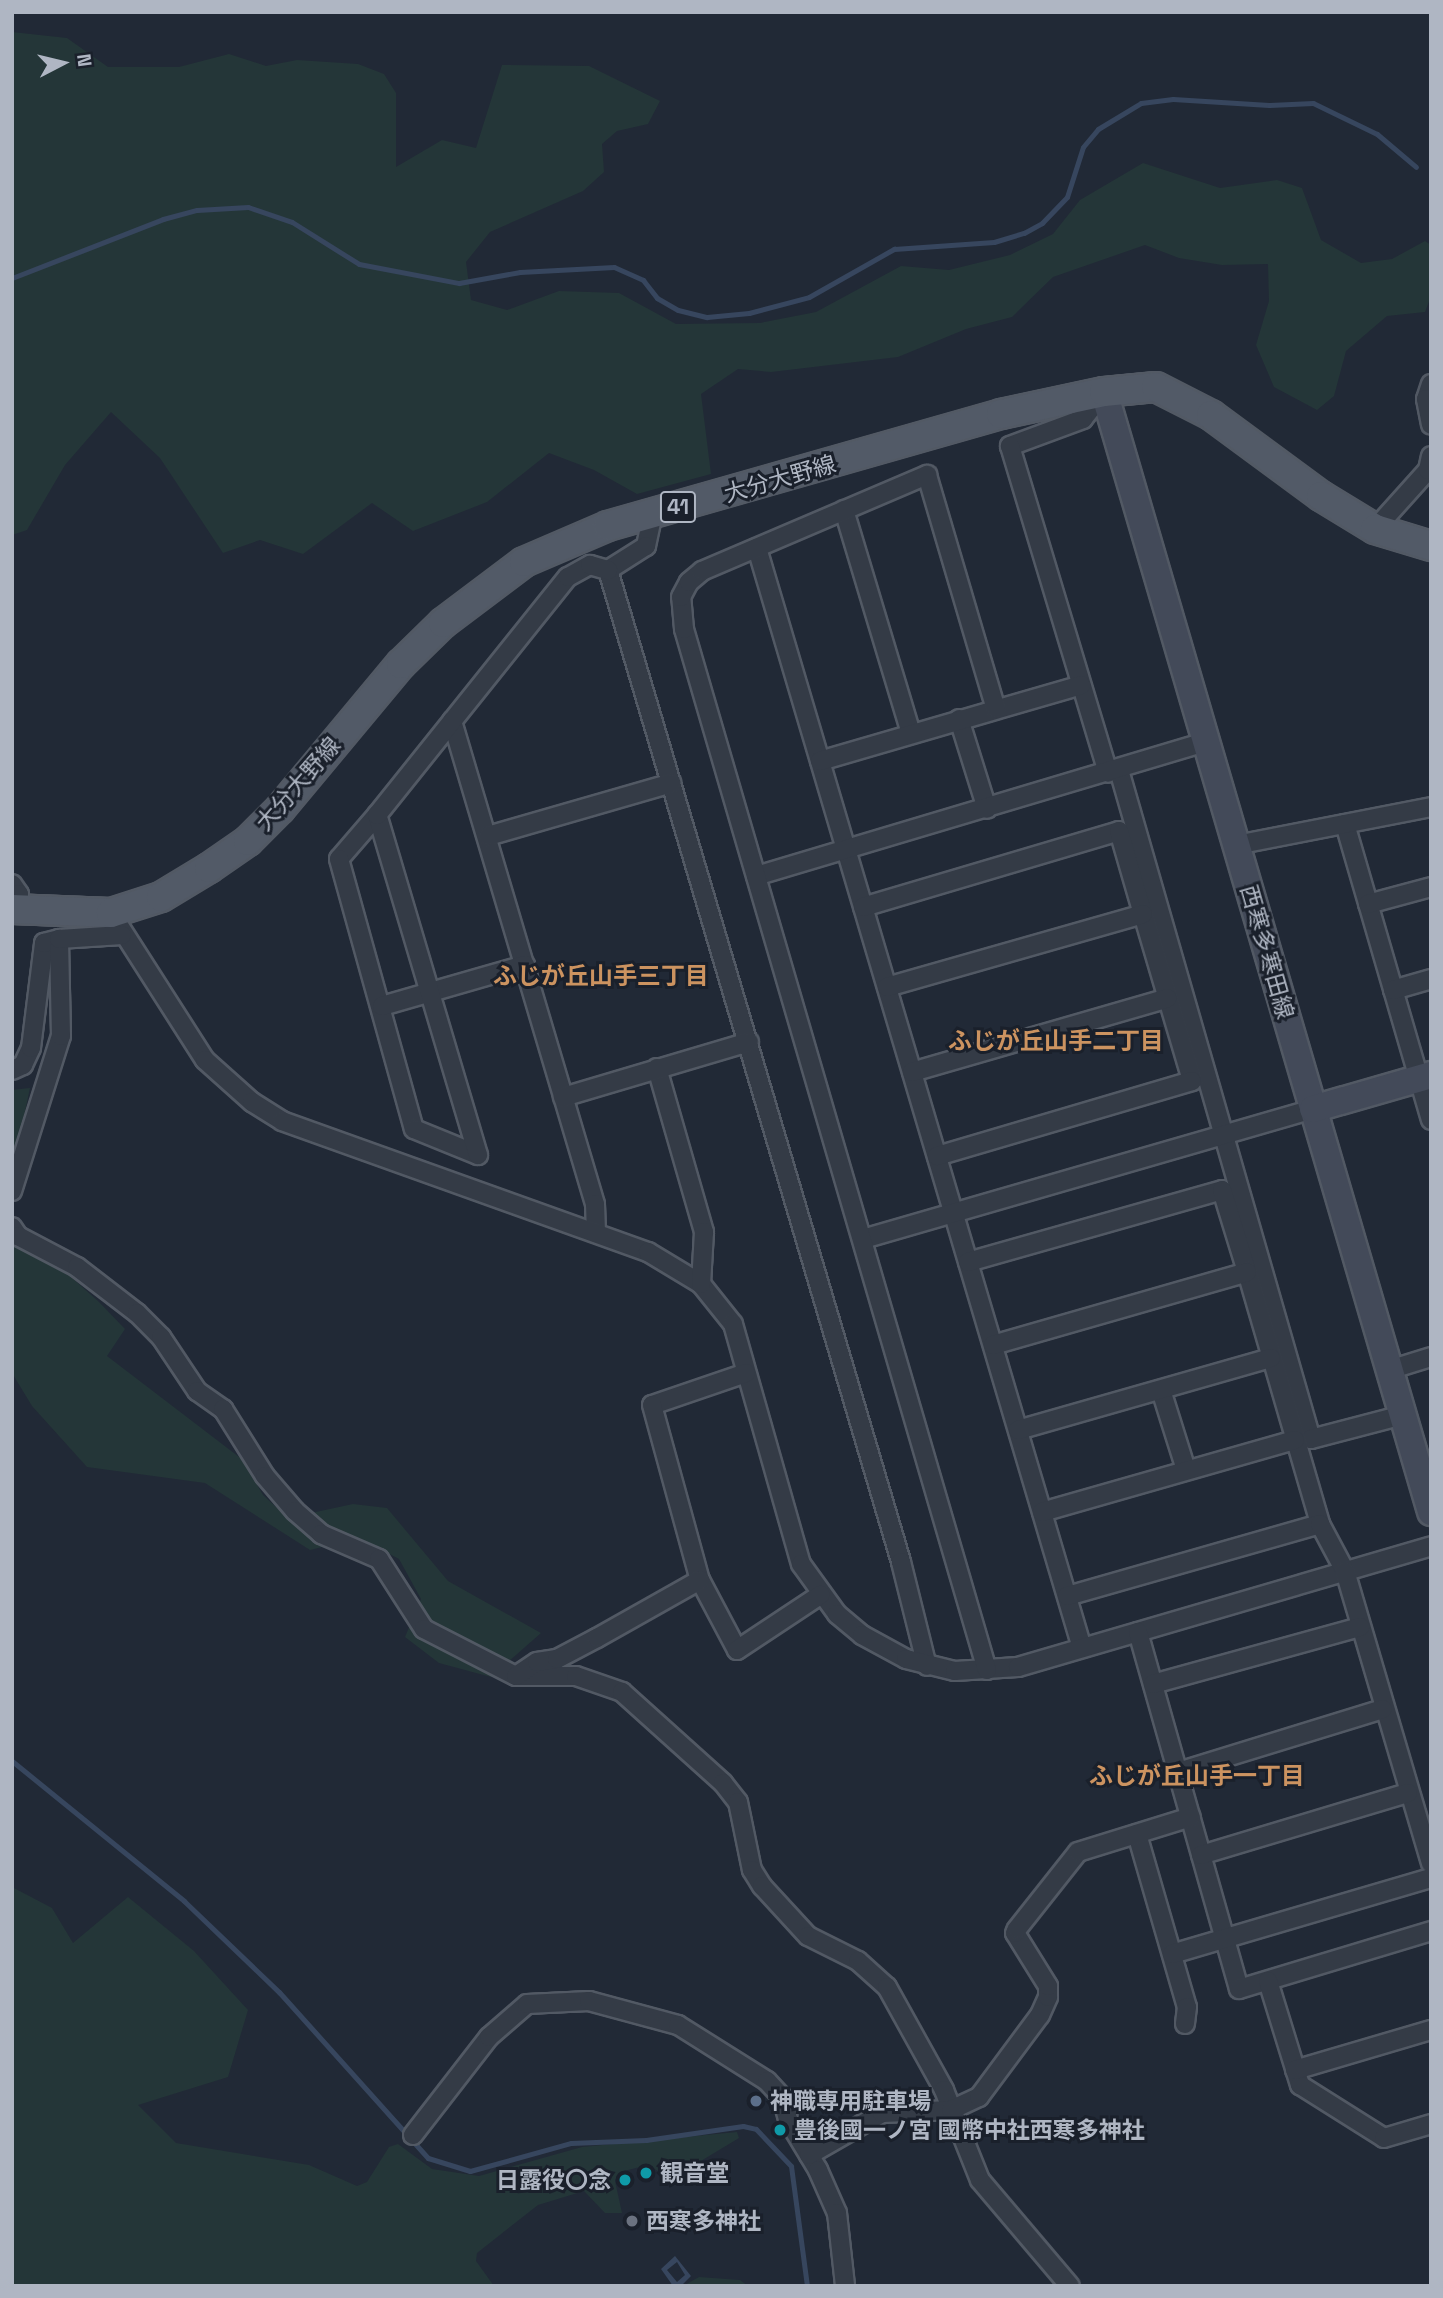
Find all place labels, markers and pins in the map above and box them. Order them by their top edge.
place label: 神職専用駐車場 [770,2087,931,2115]
marker: 神職専用駐車場 [748,2093,764,2109]
place label: 豊後國一ノ宮 國幣中社西寒多神社 [794,2116,1145,2144]
marker: 豊後國一ノ宮 國幣中社西寒多神社 [772,2122,788,2138]
place label: 観音堂 [660,2159,729,2187]
marker: 観音堂 [638,2165,654,2181]
place label: 日露役〇念 [496,2166,611,2194]
marker: 日露役〇念 [617,2172,633,2188]
place label: 西寒多神社 [646,2207,761,2235]
marker: 西寒多神社 [624,2213,640,2229]

